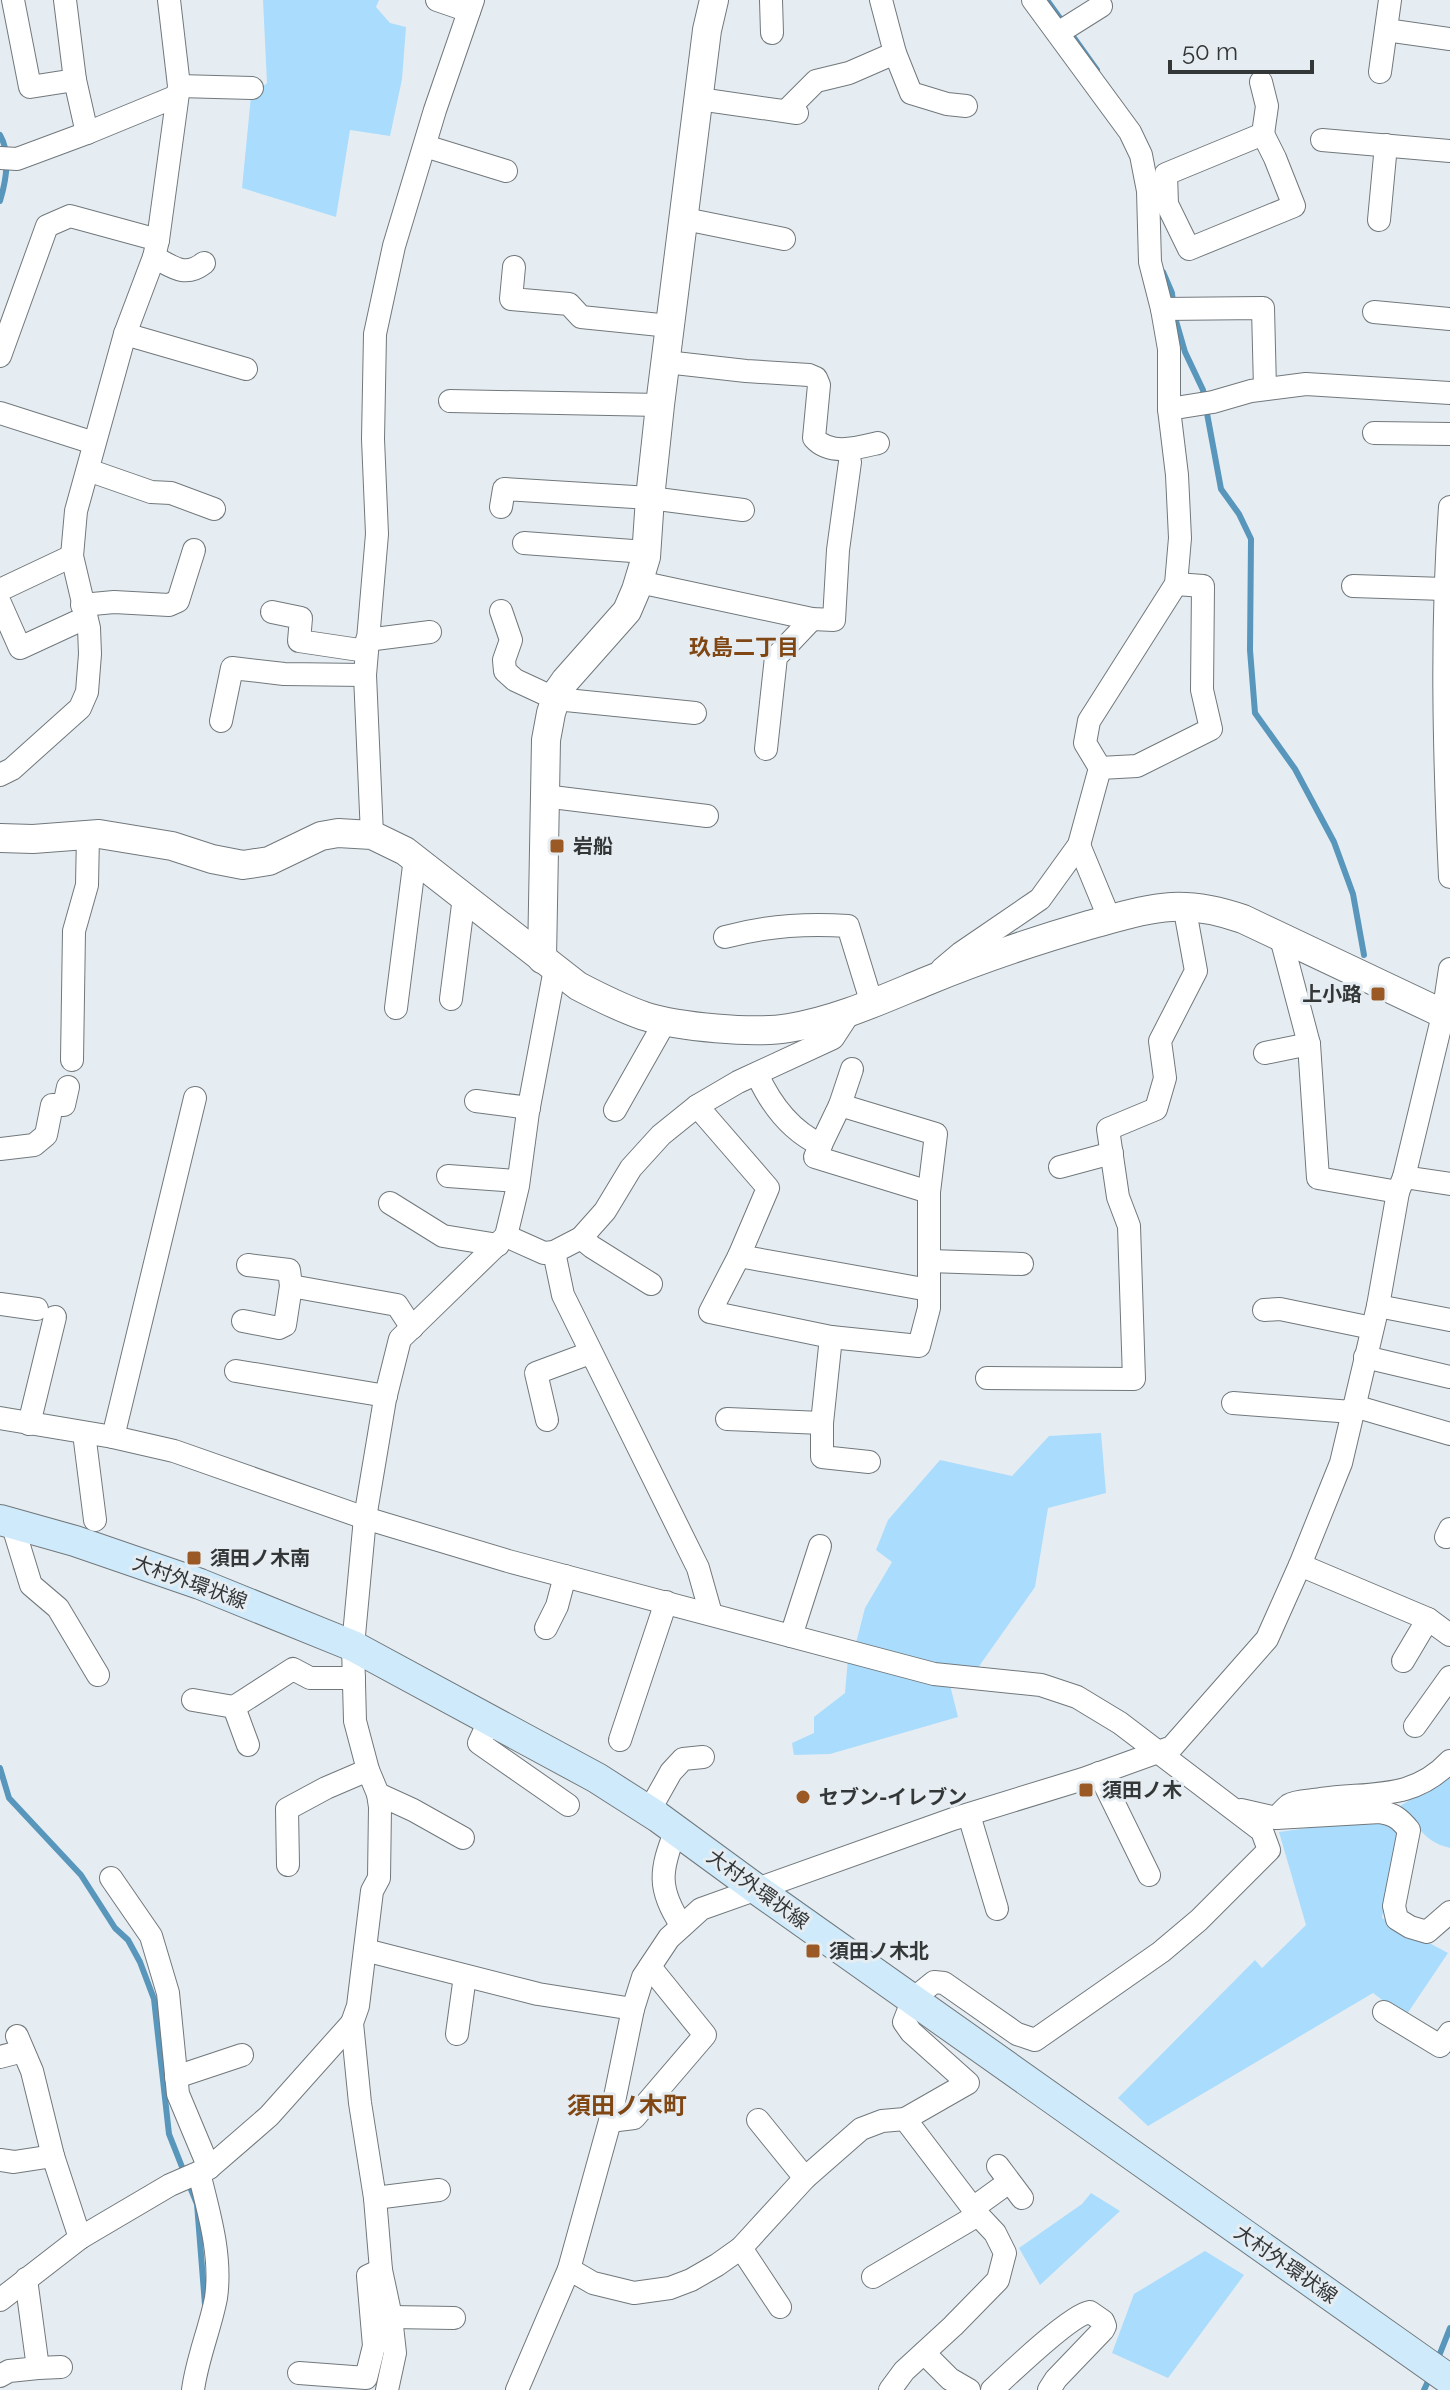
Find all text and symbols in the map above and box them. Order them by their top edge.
scale bar [1170,24,1312,74]
text: 50 m [1182,37,1238,66]
district label: 玖島二丁目 [689,634,799,660]
place label: 岩船 [573,834,613,858]
marker: 岩船 [548,837,566,855]
place label: 上小路 [1302,982,1362,1006]
marker: 上小路 [1369,985,1387,1003]
place label: 須田ノ木南 [210,1546,310,1570]
marker: 須田ノ木南 [185,1549,203,1567]
street label: 大村外環状線 [130,1550,250,1614]
place label: 須田ノ木 [1102,1778,1182,1802]
marker: 須田ノ木 [1077,1781,1095,1799]
place label: セブン-イレブン [819,1785,967,1809]
marker: セブン-イレブン [794,1788,812,1806]
street label: 大村外環状線 [702,1844,814,1934]
place label: 須田ノ木北 [829,1939,929,1963]
marker: 須田ノ木北 [804,1942,822,1960]
district label: 須田ノ木町 [567,2091,687,2120]
street label: 大村外環状線 [1230,2220,1342,2308]

